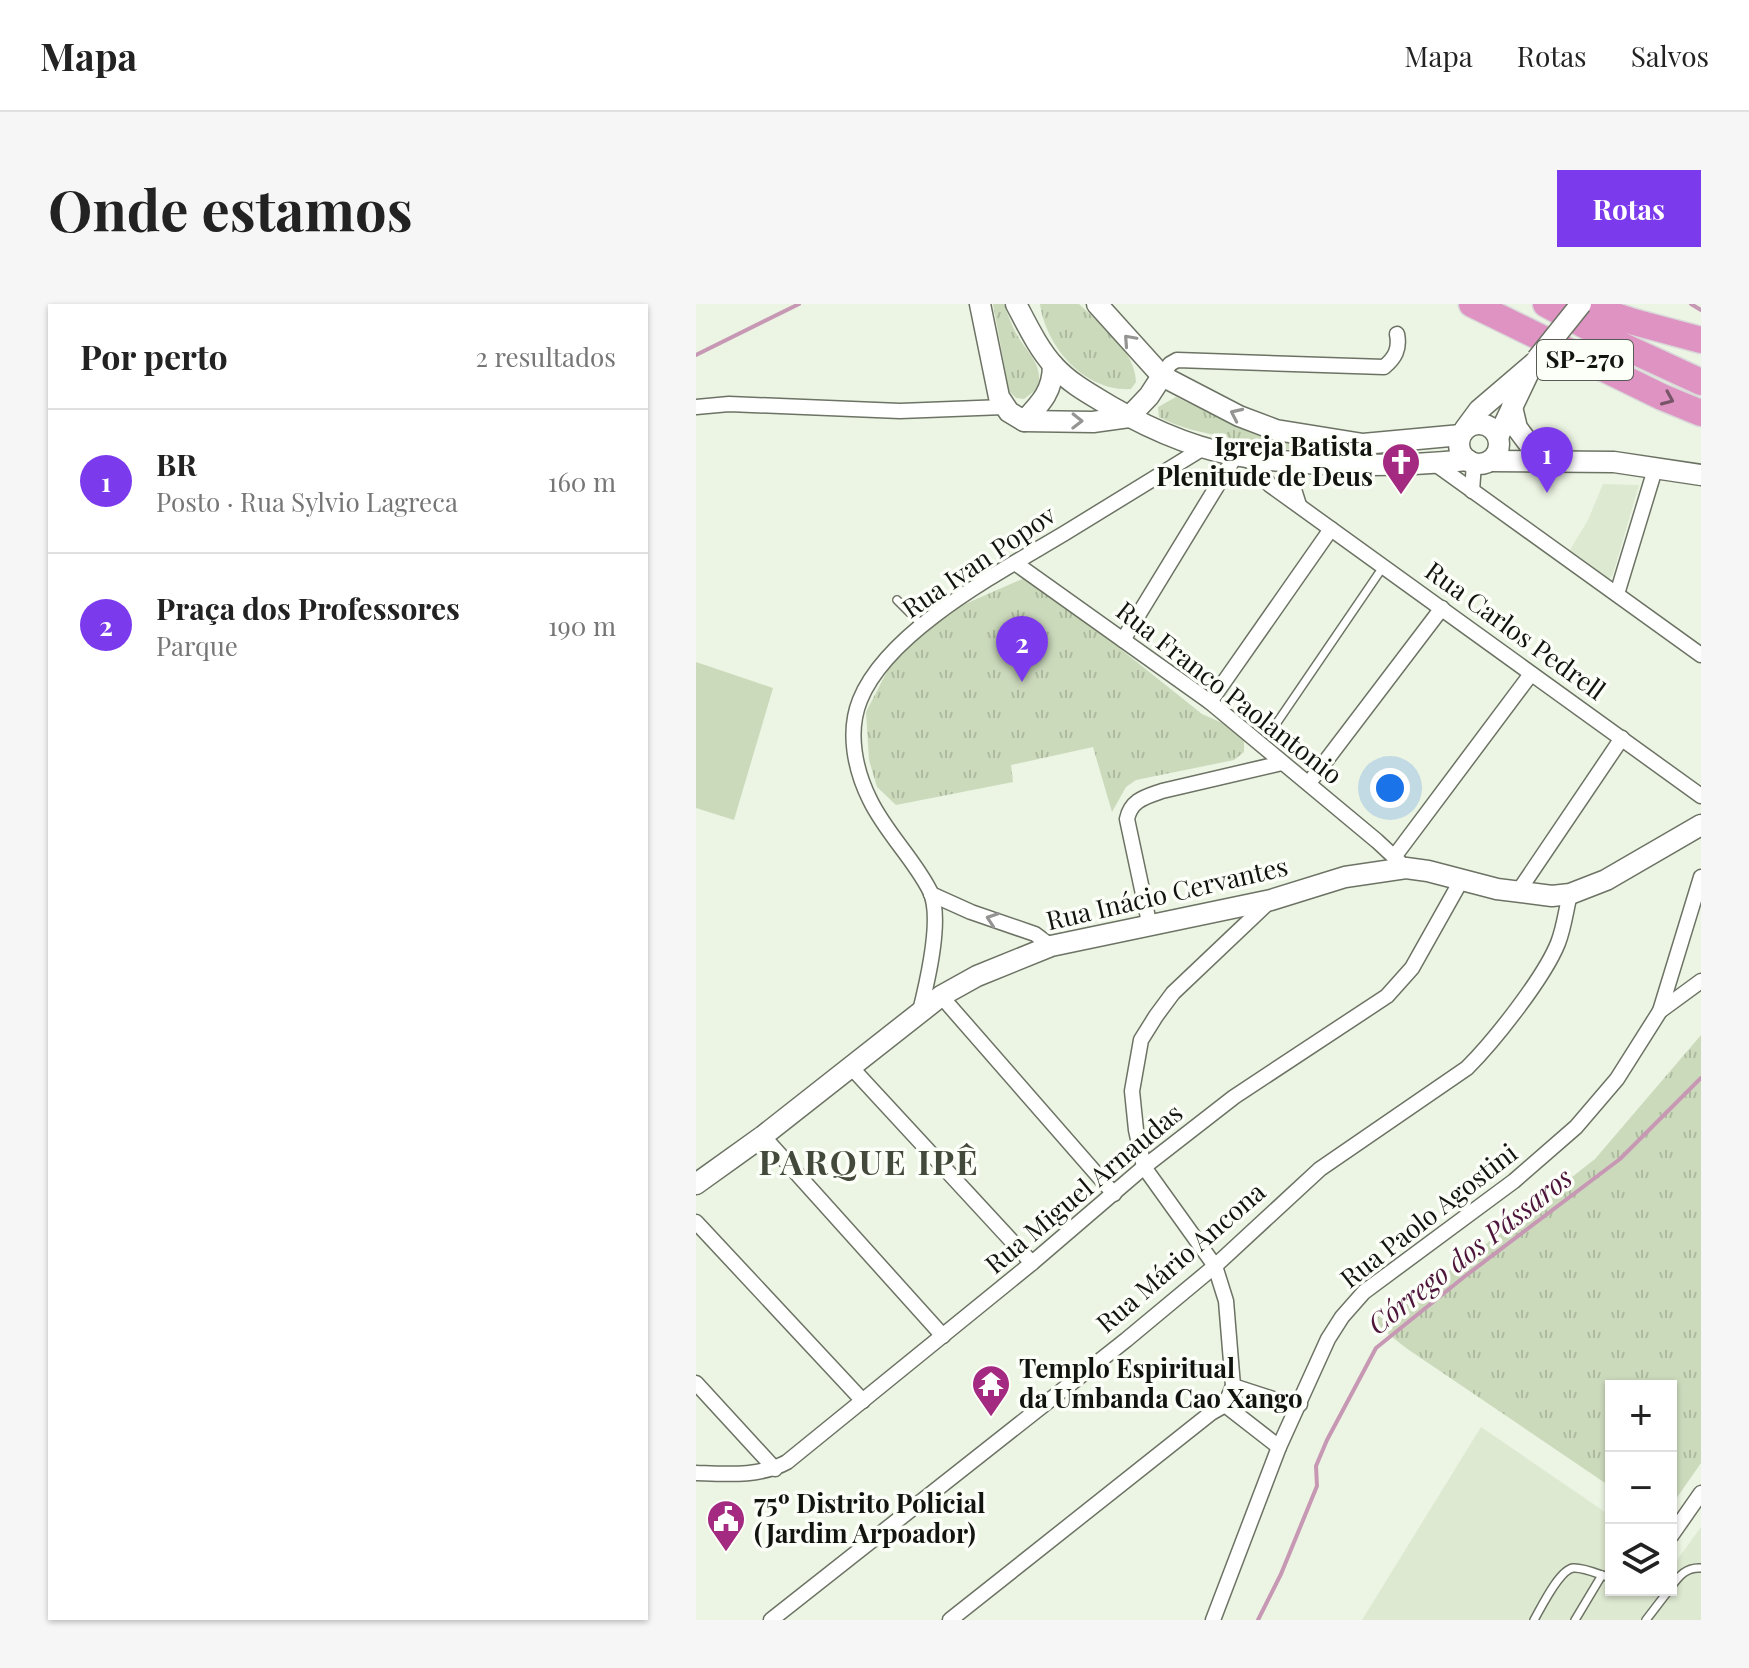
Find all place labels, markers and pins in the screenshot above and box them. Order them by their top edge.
pin: 1 [1521,427,1573,493]
place label: Igreja Batista Plenitude de Deus [1156,428,1374,493]
church icon: Igreja Batista Plenitude de Deus [1380,441,1422,496]
pin: 2 [996,616,1048,682]
place label: Templo Espiritual da Umbanda Cao Xango [1019,1350,1303,1415]
temple icon: Templo Espiritual da Umbanda Cao Xango [970,1363,1012,1418]
place label: 75º Distrito Policial (Jardim Arpoador) [754,1485,985,1550]
public building icon: 75º Distrito Policial (Jardim Arpoador) [705,1498,747,1553]

